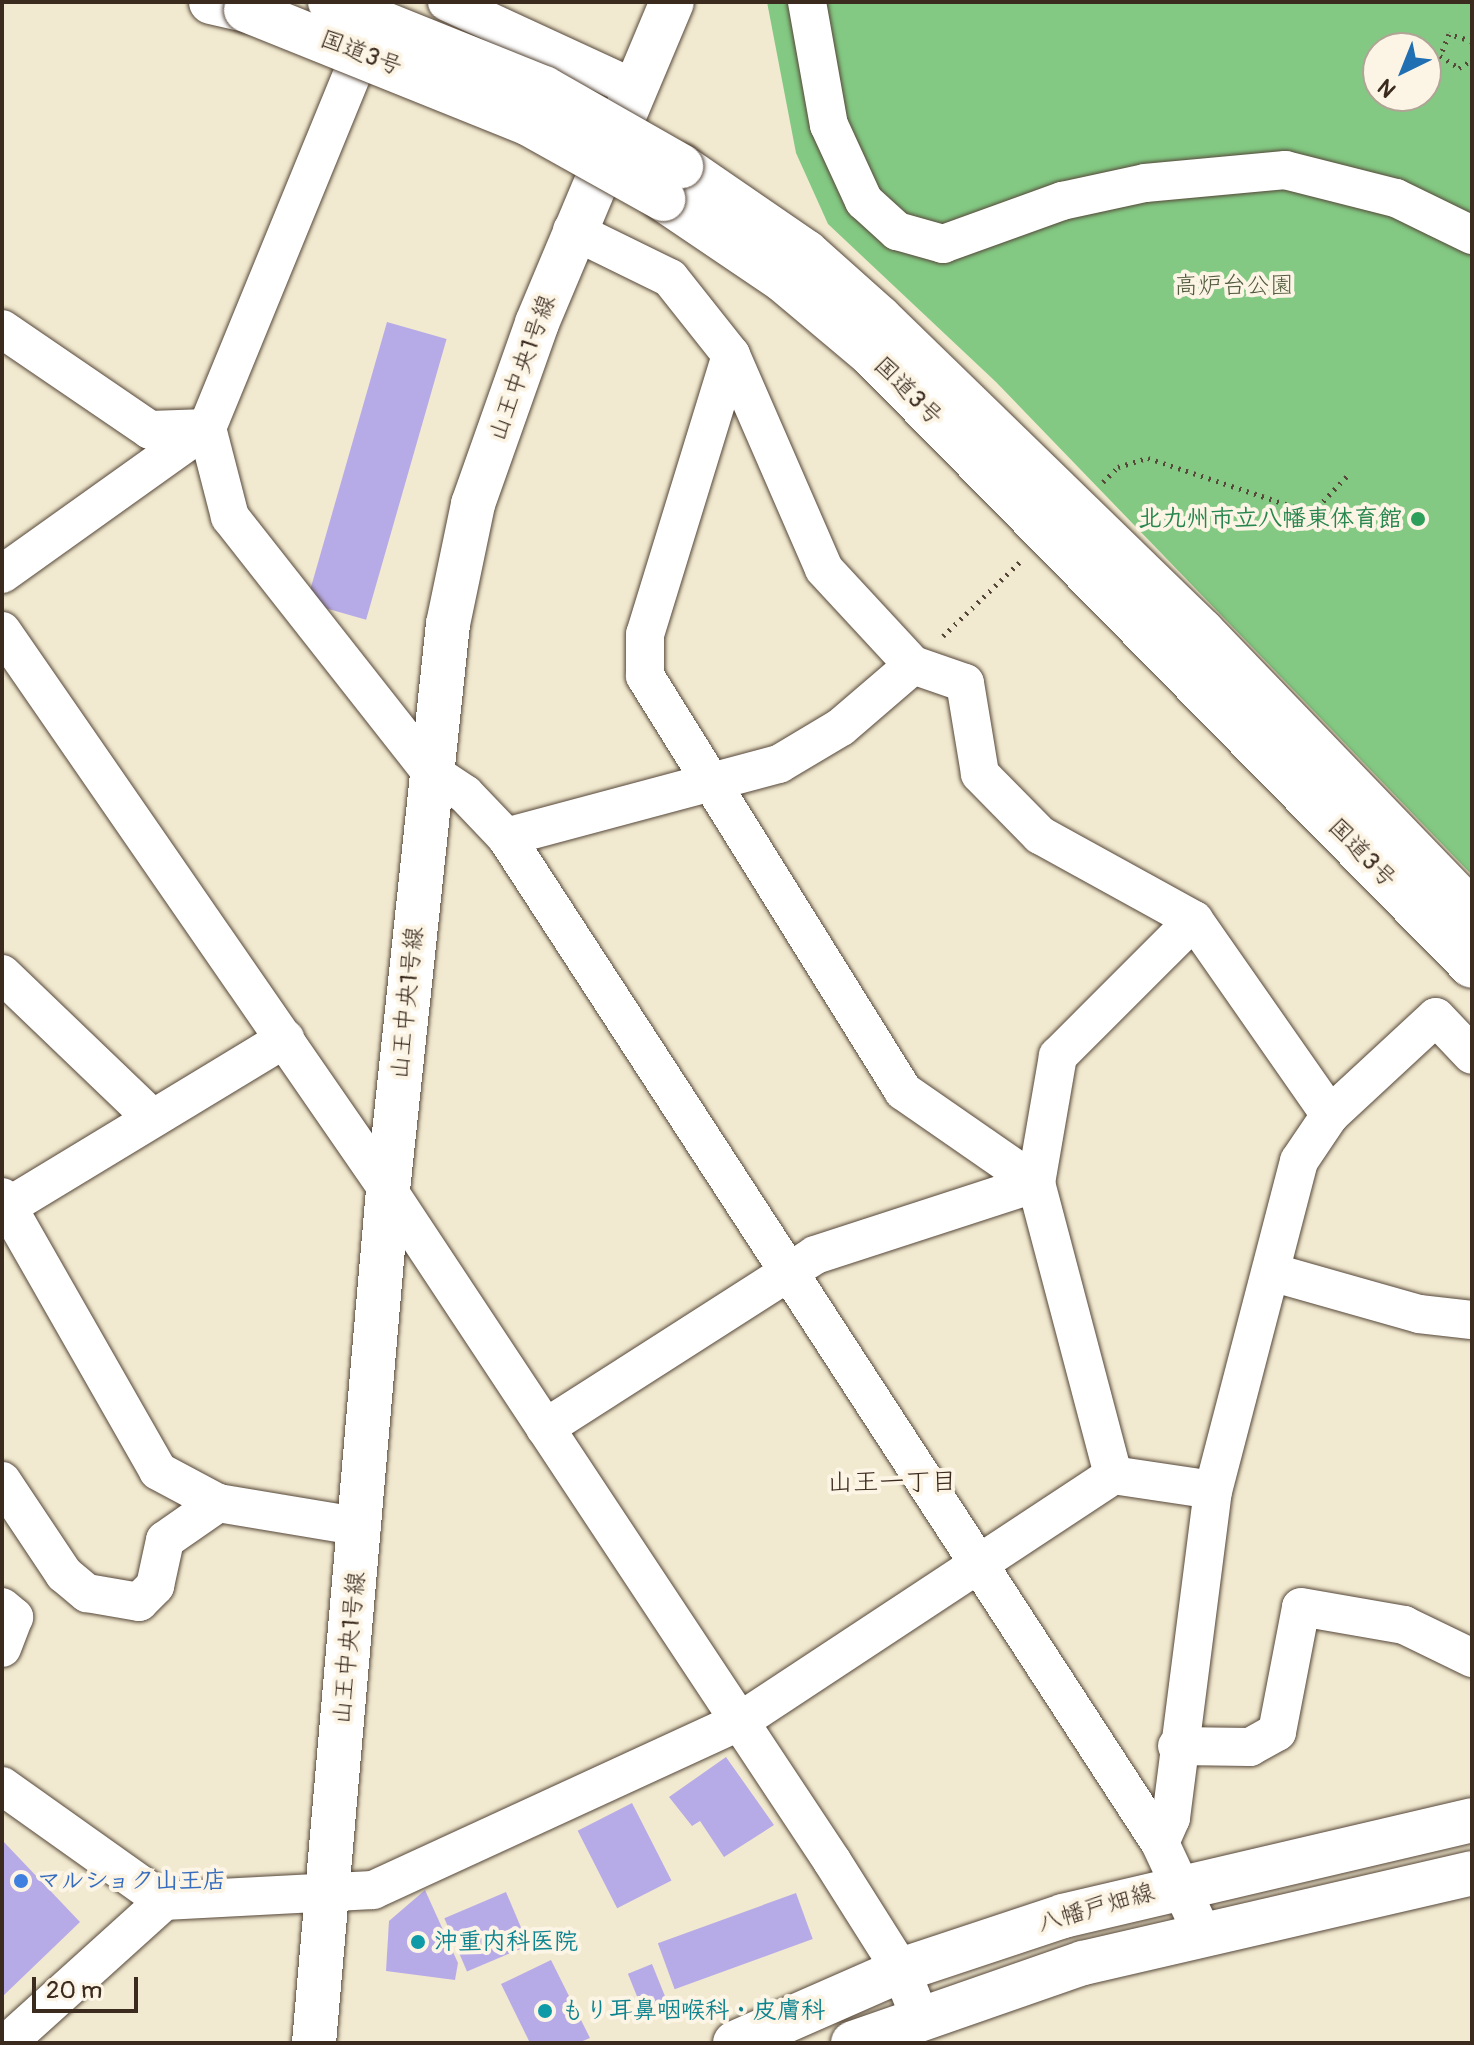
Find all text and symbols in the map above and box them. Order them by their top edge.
street label: 国道3号 [316,24,406,82]
north arrow [1362,32,1442,112]
text: N [1372,73,1402,103]
park label: 高炉台公園 [1174,272,1294,300]
street label: 山王中央1号線 [482,291,562,445]
street label: 国道3号 [868,351,948,431]
place label: 北九州市立八幡東体育館 [1138,505,1402,533]
marker: 北九州市立八幡東体育館 [1409,510,1427,528]
street label: 国道3号 [1322,812,1402,894]
street label: 山王中央1号線 [385,925,429,1081]
district label: 山王一丁目 [827,1467,957,1499]
street label: 山王中央1号線 [327,1570,371,1726]
place label: マルショク山王店 [37,1867,229,1895]
marker: マルショク山王店 [12,1872,30,1890]
street label: 八幡戸畑線 [1034,1878,1158,1938]
place label: 沖重内科医院 [434,1928,578,1956]
marker: 沖重内科医院 [409,1933,427,1951]
scale bar [36,1961,142,2011]
text: 20 m [46,1976,102,2005]
place label: もり耳鼻咽喉科・皮膚科 [561,1997,825,2025]
marker: もり耳鼻咽喉科・皮膚科 [536,2002,554,2020]

